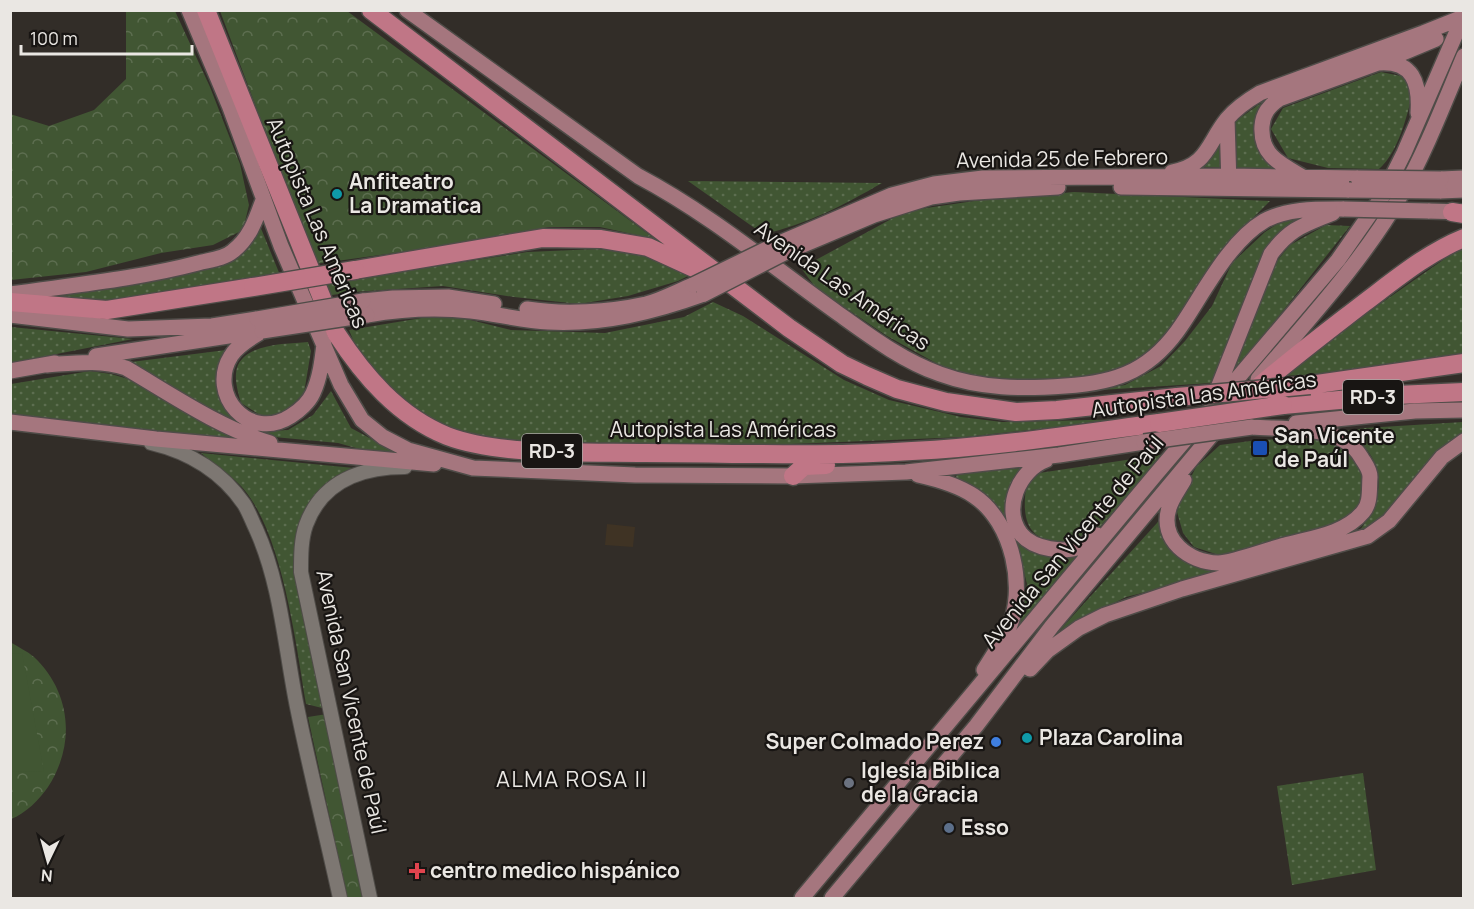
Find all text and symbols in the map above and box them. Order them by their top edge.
scale bar [21,18,192,56]
text: 100 m [30,26,78,50]
street label: Autopista Las Américas [261,113,375,332]
street label: Avenida 25 de Febrero [956,142,1168,174]
place label: Anfiteatro La Dramatica [349,167,481,219]
marker: Anfiteatro La Dramatica [330,187,344,201]
street label: Avenida Las Américas [749,214,936,356]
street label: Autopista Las Américas [1090,364,1318,424]
road number: RD-3 [1343,380,1403,414]
street label: Autopista Las Américas [610,415,836,443]
place label: San Vicente de Paúl [1274,421,1395,473]
street label: Avenida San Vicente de Paúl [975,429,1169,653]
road number: RD-3 [522,434,582,468]
marker: San Vicente de Paúl [1251,439,1269,457]
street label: Avenida San Vicente de Paúl [310,567,394,836]
place label: Plaza Carolina [1039,723,1183,751]
place label: Super Colmado Perez [766,727,984,755]
marker: Plaza Carolina [1020,731,1034,745]
marker: Super Colmado Perez [989,735,1003,749]
place label: Iglesia Biblica de la Gracia [861,756,1000,808]
district label: ALMA ROSA II [496,764,648,794]
marker: Iglesia Biblica de la Gracia [842,776,856,790]
place label: Esso [961,813,1009,841]
marker: Esso [942,821,956,835]
north arrow [18,831,78,891]
place label: centro medico hispánico [430,856,680,884]
marker: centro medico hispánico [408,862,426,880]
text: N [40,864,53,887]

